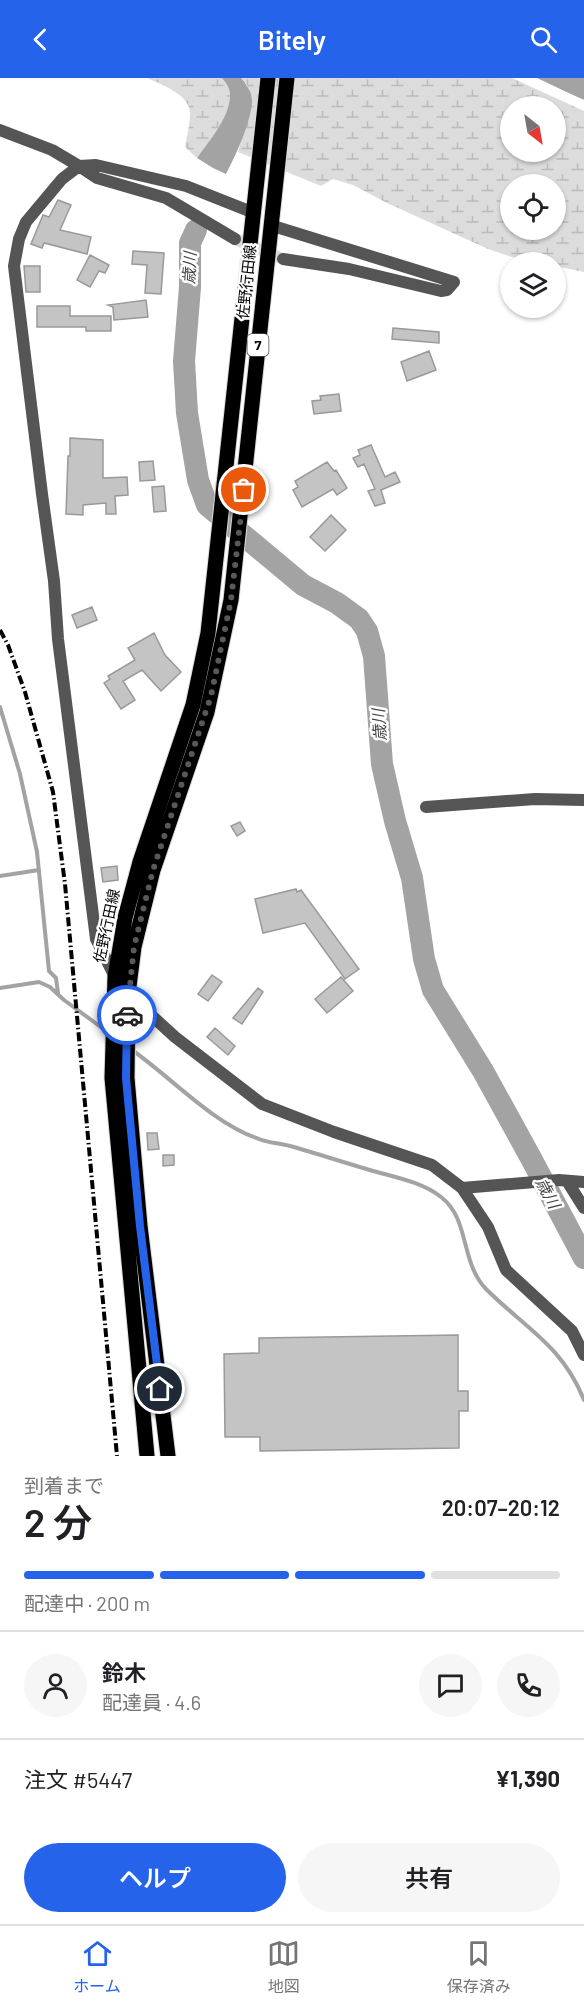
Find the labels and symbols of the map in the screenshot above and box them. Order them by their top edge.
north arrow [500,96,566,162]
street label: 佐野行田線 [233,244,259,320]
water label: 歳川 [178,250,199,284]
road number: 7 [248,334,268,356]
pin [218,464,269,515]
water label: 歳川 [368,706,389,742]
street label: 佐野行田線 [89,887,123,964]
courier [97,985,157,1045]
water label: 歳川 [533,1174,565,1213]
pin [134,1363,185,1414]

